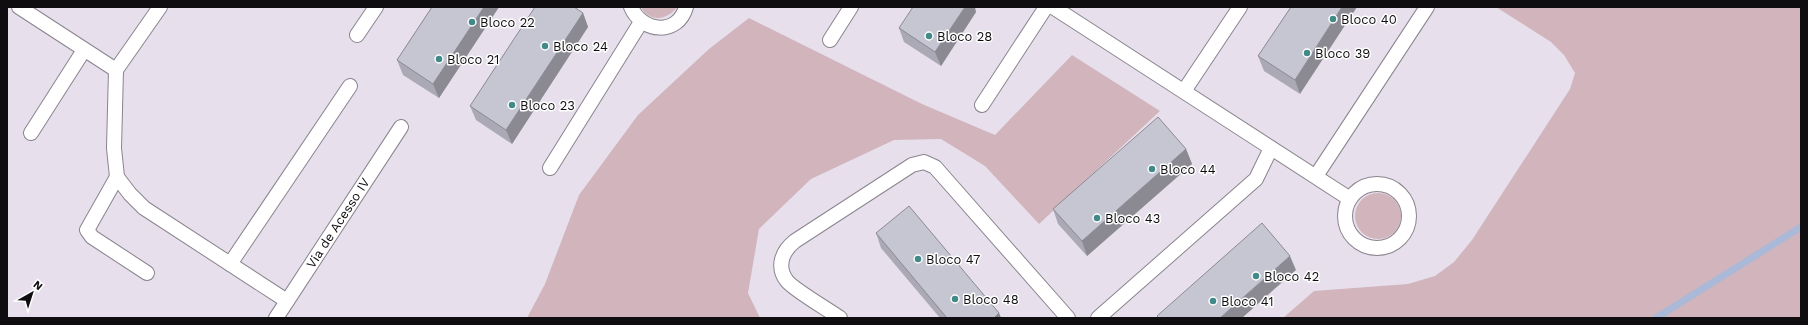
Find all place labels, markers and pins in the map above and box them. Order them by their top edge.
place label: Bloco 40 [1341,12,1397,27]
marker: Bloco 40 [1328,14,1338,24]
place label: Bloco 22 [480,15,535,30]
marker: Bloco 22 [467,17,477,27]
place label: Bloco 28 [937,29,992,44]
marker: Bloco 28 [924,31,934,41]
place label: Bloco 24 [553,39,608,54]
marker: Bloco 24 [540,41,550,51]
place label: Bloco 39 [1315,46,1370,61]
marker: Bloco 39 [1302,48,1312,58]
place label: Bloco 21 [447,52,499,67]
marker: Bloco 21 [434,54,444,64]
place label: Bloco 23 [520,98,575,113]
marker: Bloco 23 [507,100,517,110]
place label: Bloco 44 [1160,162,1216,177]
marker: Bloco 44 [1147,164,1157,174]
place label: Bloco 43 [1105,211,1160,226]
marker: Bloco 43 [1092,213,1102,223]
place label: Bloco 47 [926,252,980,267]
marker: Bloco 47 [913,254,923,264]
place label: Bloco 42 [1264,269,1319,284]
marker: Bloco 42 [1251,271,1261,281]
place label: Bloco 48 [963,292,1019,307]
marker: Bloco 48 [950,294,960,304]
place label: Bloco 41 [1221,294,1274,309]
marker: Bloco 41 [1208,296,1218,306]

